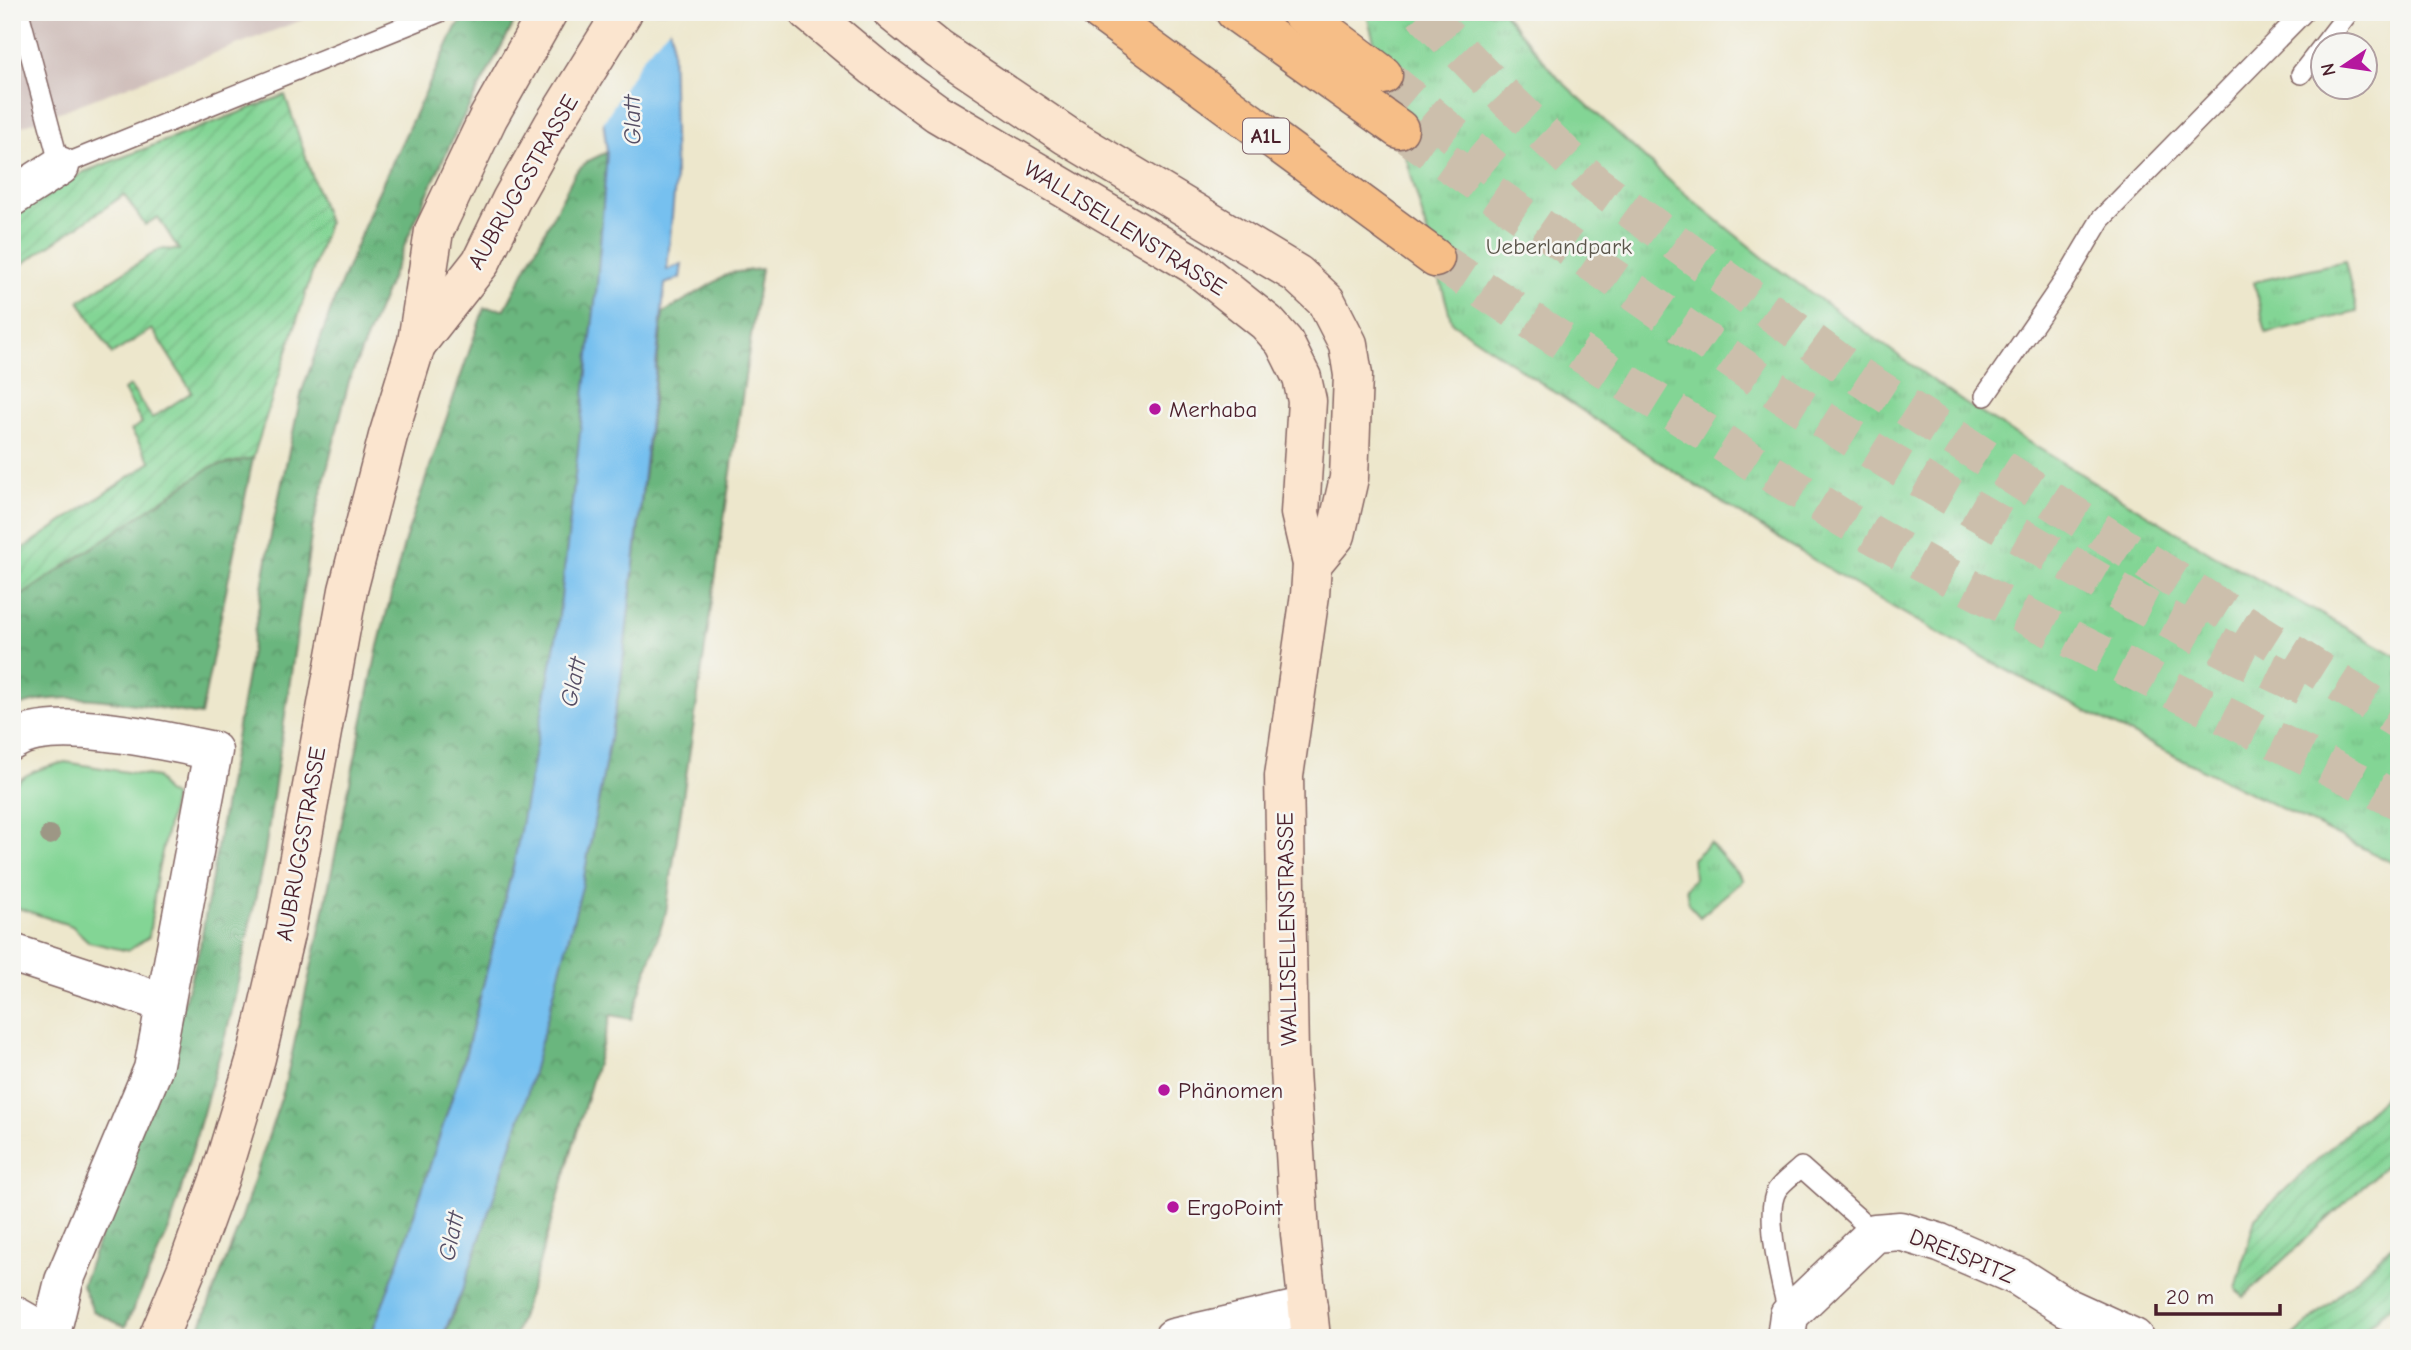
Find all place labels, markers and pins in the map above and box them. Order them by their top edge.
place label: Merhaba [1169,396,1257,423]
marker: Merhaba [1147,401,1163,417]
place label: Phänomen [1178,1077,1283,1104]
marker: Phänomen [1156,1082,1172,1098]
place label: ErgoPoint [1187,1194,1284,1221]
marker: ErgoPoint [1165,1199,1181,1215]

